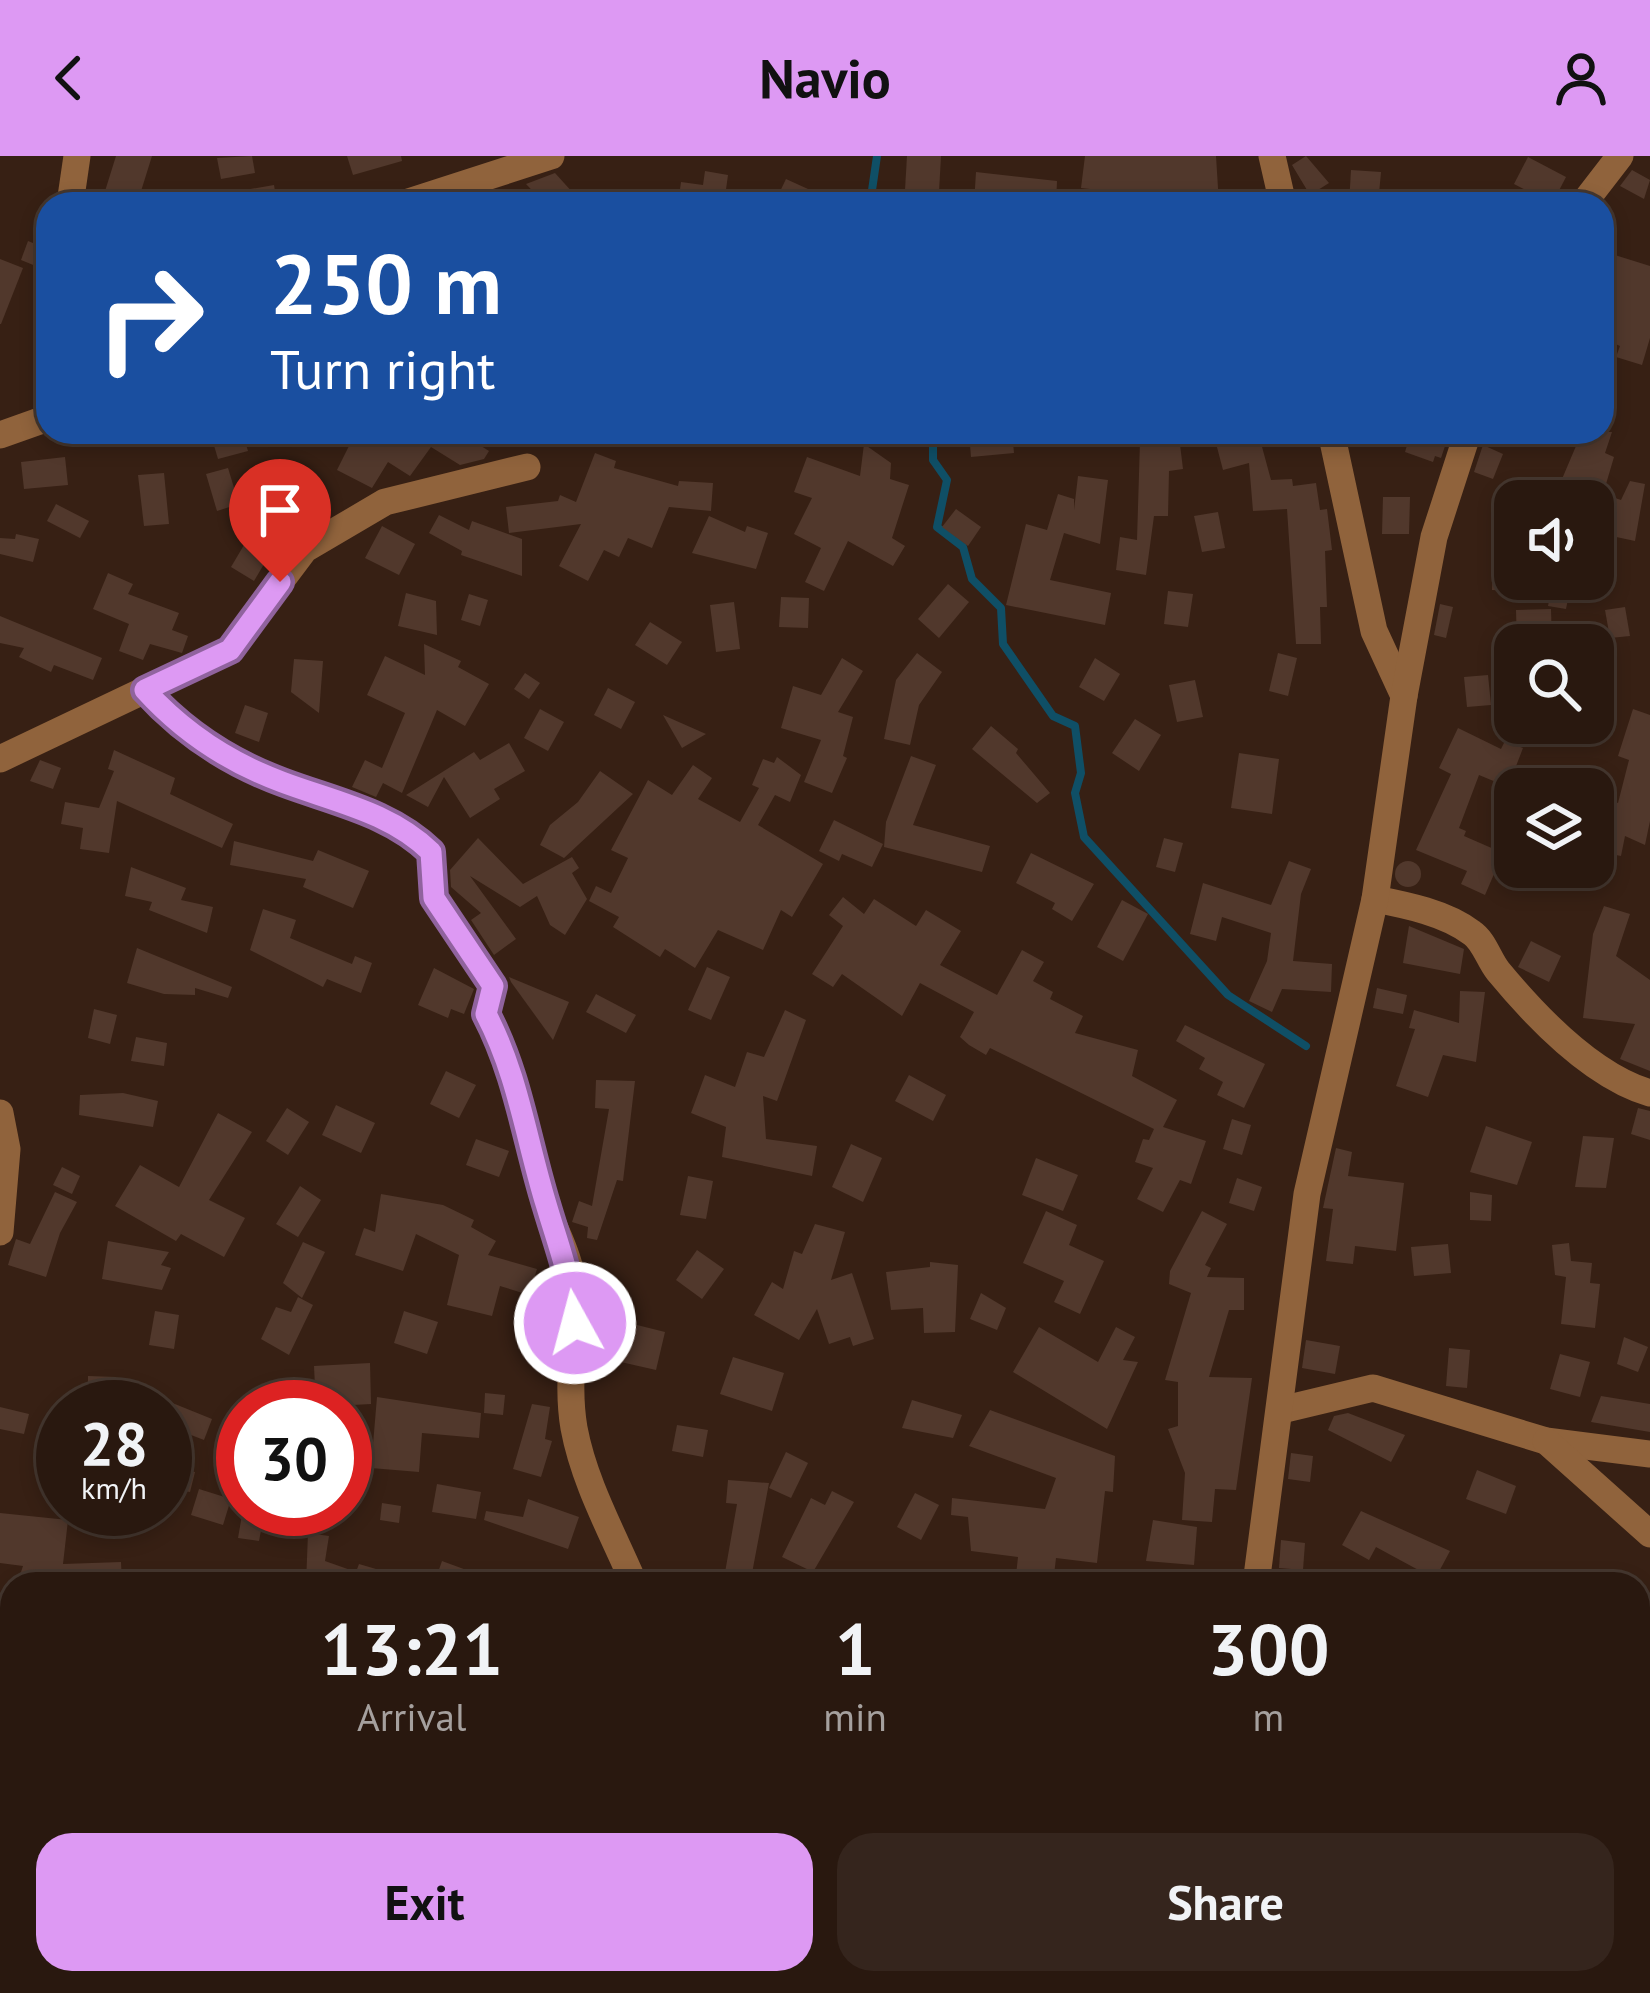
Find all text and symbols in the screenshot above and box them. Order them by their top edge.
text: Navio [759,43,891,113]
icon: back [36,45,102,111]
icon: person [1548,45,1614,111]
text: 250 m [270,228,502,337]
icon: right [72,240,228,396]
text: Turn right [270,334,495,404]
pin [229,459,331,582]
icon: arrive [247,477,313,543]
map controls [1494,480,1614,888]
button: sound [1494,480,1614,600]
button: search [1494,624,1614,744]
button: layers [1494,768,1614,888]
position arrow [512,1260,638,1386]
speed limit sign: 30 [216,1380,372,1536]
text: 28 [80,1404,148,1482]
text: km/h [81,1468,147,1507]
text: 13:21 [320,1602,503,1695]
text: 1 [835,1602,876,1695]
text: 300 [1207,1602,1330,1695]
text: Arrival [357,1691,466,1742]
text: min [823,1691,887,1742]
text: m [1253,1691,1284,1742]
button: Exit [36,1833,813,1971]
button: Share [837,1833,1614,1971]

